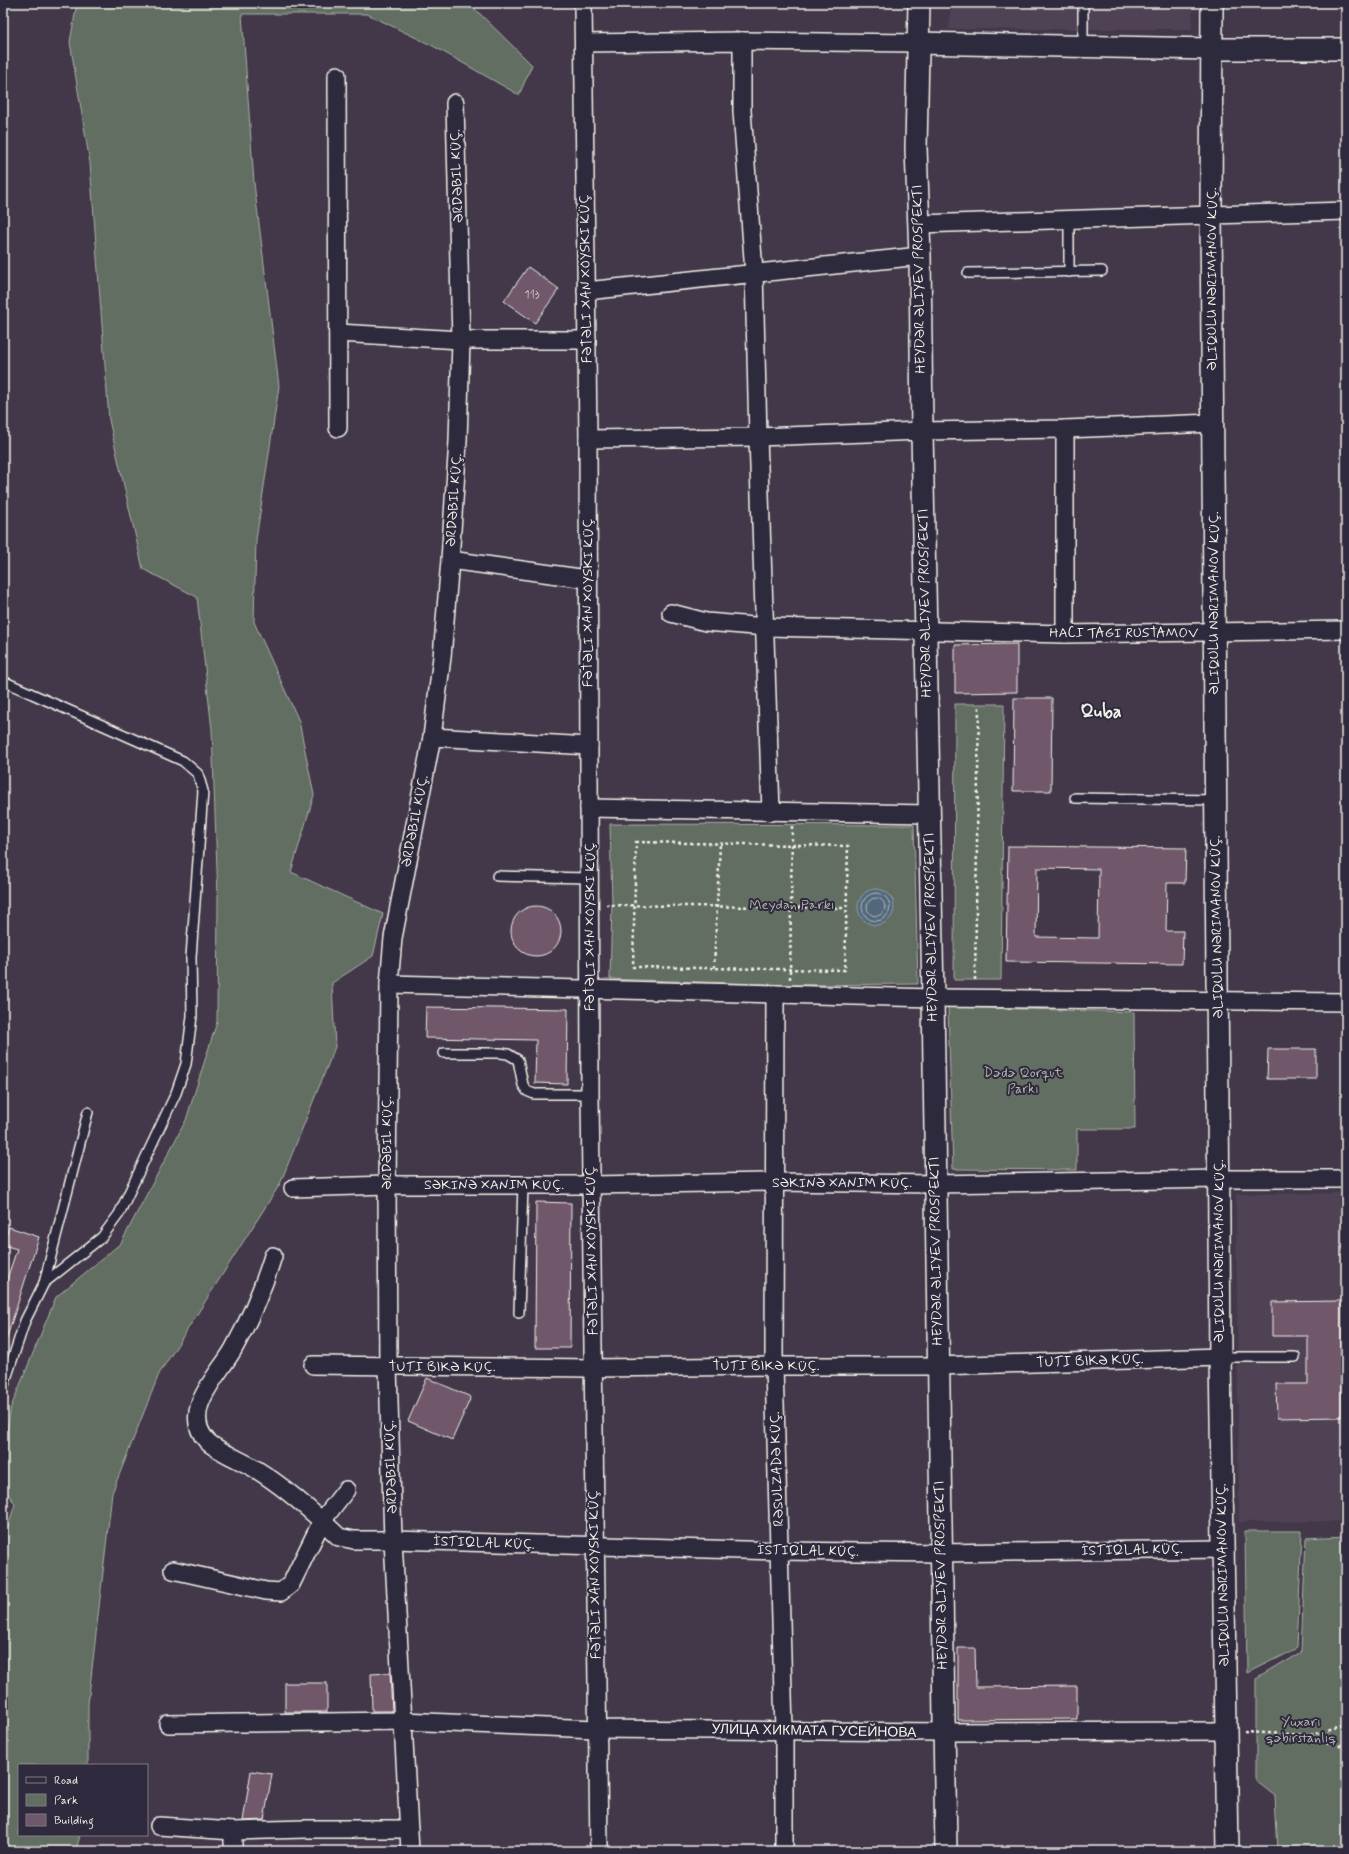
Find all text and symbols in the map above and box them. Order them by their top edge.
street label: ƏRDƏBIL KÜÇ. [446,129,468,223]
street label: HEYDƏR ƏLIYEV PROSPEKTI [908,184,930,374]
street label: ƏLIQULU NƏRIMANOV KÜÇ. [1203,187,1221,371]
street label: FƏTƏLI XAN XOYSKI KÜÇ [576,195,596,363]
house number: 113 [524,287,540,303]
street label: ƏRDƏBIL KÜÇ. [442,453,466,547]
street label: HEYDƏR ƏLIYEV PROSPEKTI [914,508,936,698]
street label: ƏLIQULU NƏRIMANOV KÜÇ. [1205,511,1223,695]
street label: FƏTƏLI XAN XOYSKI KÜÇ [579,519,597,687]
street label: HACI TAGI RUSTAMOV [1049,624,1199,642]
district label: Quba [1080,700,1122,724]
street label: ƏRDƏBIL KÜÇ. [397,773,433,869]
street label: HEYDƏR ƏLIYEV PROSPEKTI [920,832,942,1022]
street label: ƏLIQULU NƏRIMANOV KÜÇ. [1206,835,1228,1019]
street label: FƏTƏLI XAN XOYSKI KÜÇ [581,843,599,1011]
park label: Meydan Parkı [749,896,835,914]
park label: Dədə Qorqut Parkı [983,1064,1063,1098]
street label: ƏRDƏBIL KÜÇ. [378,1096,396,1190]
street label: HEYDƏR ƏLIYEV PROSPEKTI [925,1156,947,1346]
street label: ƏLIQULU NƏRIMANOV KÜÇ. [1210,1159,1228,1343]
street label: FƏTƏLI XAN XOYSKI KÜÇ [582,1167,602,1335]
street label: SƏKINƏ XANIM KÜÇ. [772,1174,912,1192]
street label: SƏKINƏ XANIM KÜÇ. [424,1176,564,1194]
street label: TUTI BIKƏ KÜÇ. [1036,1350,1144,1372]
street label: TUTI BIKƏ KÜÇ. [712,1357,820,1375]
street label: TUTI BIKƏ KÜÇ. [388,1358,496,1376]
street label: RƏSULZADƏ KÜÇ. [766,1411,788,1527]
street label: ƏRDƏBIL KÜÇ. [380,1420,402,1514]
street label: HEYDƏR ƏLIYEV PROSPEKTI [930,1480,952,1670]
street label: ƏLIQULU NƏRIMANOV KÜÇ. [1212,1483,1234,1667]
street label: FƏTƏLI XAN XOYSKI KÜÇ [585,1491,605,1659]
street label: İSTIQLAL KÜÇ. [433,1532,535,1554]
street label: İSTIQLAL KÜÇ. [1081,1540,1183,1560]
street label: İSTIQLAL KÜÇ. [757,1541,859,1561]
park label: Yuxarı qəbirstanlıq [1266,1713,1336,1747]
street label: УЛИЦА ХИКМАТА ГУСЕЙНОВА [711,1719,917,1742]
legend [18,1764,148,1836]
text: Road [54,1773,78,1789]
text: Park [54,1793,78,1809]
text: Building [54,1813,94,1830]

